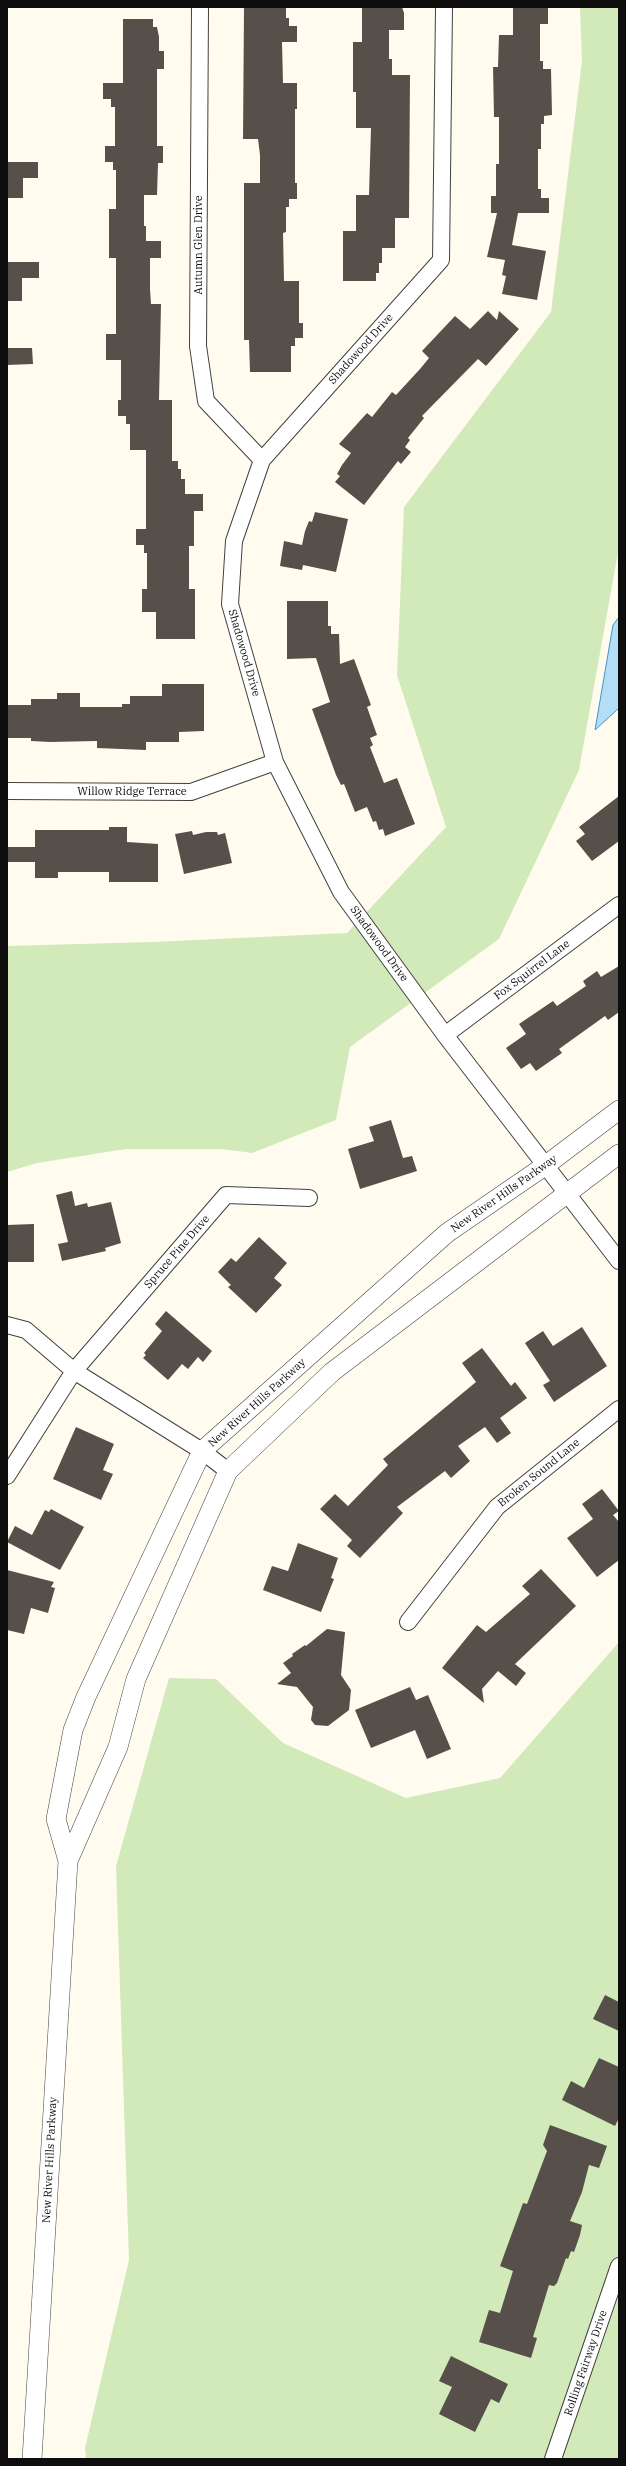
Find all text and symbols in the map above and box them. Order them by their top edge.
street label: Autumn Glen Drive [192,195,206,295]
street label: Shadowood Drive [326,311,396,387]
street label: Shadowood Drive [225,608,263,698]
street label: Willow Ridge Terrace [77,785,187,799]
street label: Shadowood Drive [347,904,411,984]
street label: Fox Squirrel Lane [492,937,572,1003]
street label: New River Hills Parkway [448,1152,560,1236]
street label: Spruce Pine Drive [142,1213,212,1291]
street label: New River Hills Parkway [206,1356,308,1450]
street label: Broken Sound Lane [495,1436,583,1510]
street label: New River Hills Parkway [40,2097,60,2223]
street label: Rolling Fairway Drive [562,2309,610,2417]

